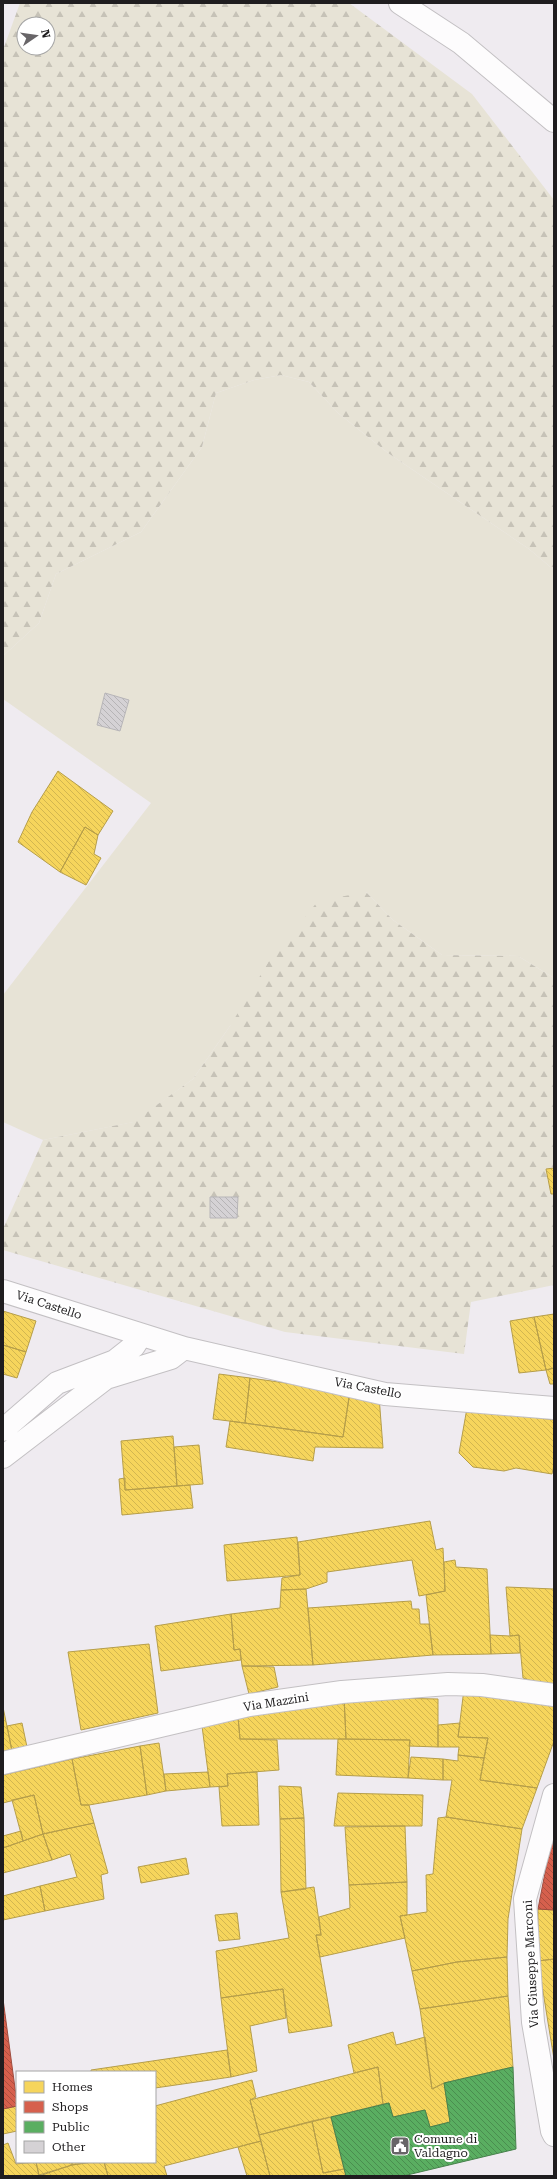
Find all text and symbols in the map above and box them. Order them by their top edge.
north arrow [16,16,56,56]
text: N [38,28,53,40]
street label: Via Castello [14,1288,84,1322]
street label: Via Castello [333,1375,403,1401]
street label: Via Mazzini [242,1690,310,1714]
street label: Via Giuseppe Marconi [521,1899,541,2028]
legend [16,2071,156,2163]
text: Homes [52,2080,93,2094]
text: Shops [52,2100,88,2114]
text: Public [52,2120,90,2134]
place label: Comune di Valdagno [414,2132,477,2160]
public building icon: Comune di Valdagno [389,2135,411,2157]
text: Other [52,2140,85,2154]

